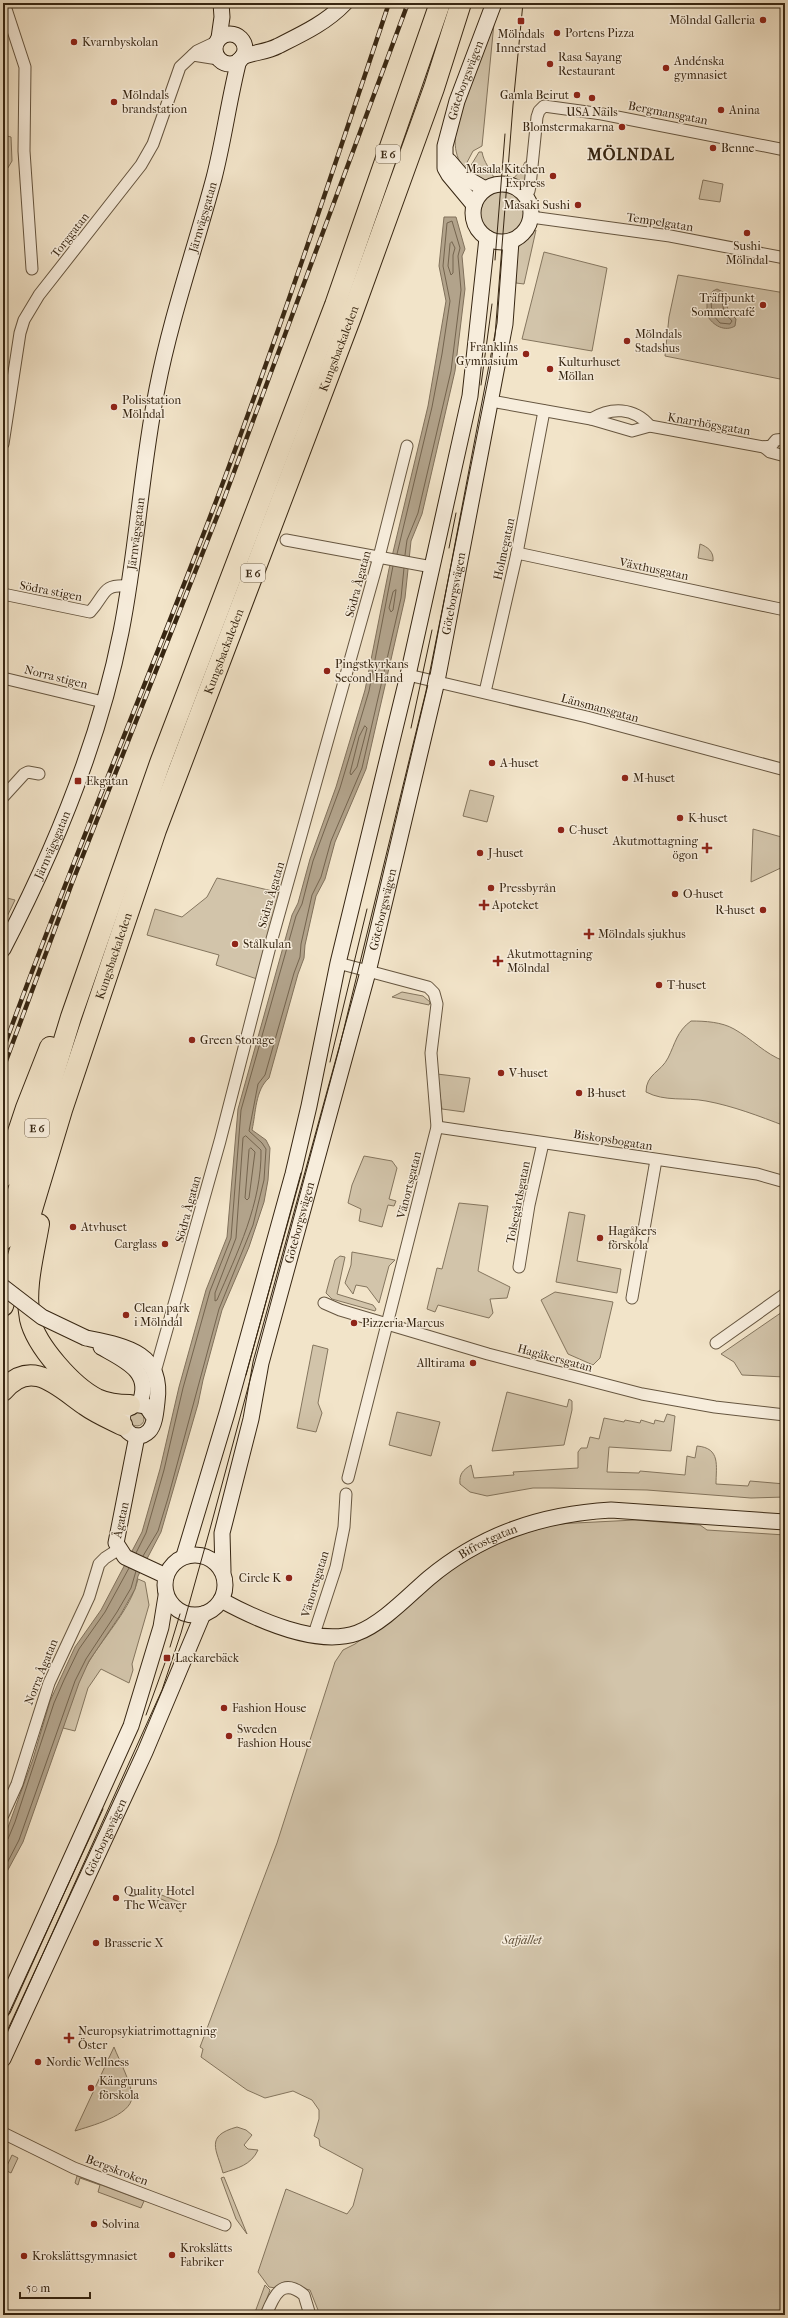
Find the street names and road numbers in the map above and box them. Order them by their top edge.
street label: Göteborgsvägen [445,38,486,122]
street label: Bergmansgatan [627,98,709,128]
road number: E 6 [376,145,400,163]
street label: Järnvägsgatan [186,180,220,255]
street label: Torggatan [48,210,92,260]
street label: Tempelgatan [626,210,694,234]
street label: Kungsbackaleden [316,304,361,393]
street label: Knarrhögsgatan [667,410,751,438]
street label: Järnvägsgatan [124,496,148,572]
street label: Holmegatan [491,517,517,581]
street label: Södra Ågatan [341,549,374,619]
street label: Göteborgsvägen [439,551,468,636]
street label: Växthusgatan [617,555,690,583]
road number: E 6 [241,564,265,582]
street label: Södra stigen [18,578,84,604]
street label: Kungsbackaleden [201,607,246,696]
street label: Norra stigen [23,662,89,692]
street label: Länsmansgatan [560,691,640,725]
street label: Järnvägsgatan [31,809,73,882]
street label: Södra Ågatan [254,860,287,930]
street label: Göteborgsvägen [366,867,399,952]
street label: Kungsbackaleden [93,911,135,1001]
road number: E 6 [25,1119,49,1137]
street label: Biskopsbogatan [572,1127,654,1153]
street label: Vänortsgatan [394,1150,424,1221]
street label: Tolsegårdsgatan [503,1160,533,1244]
street label: Södra Ågatan [171,1174,204,1244]
street label: Göteborgsvägen [282,1180,317,1265]
street label: Hagåkersgatan [516,1341,594,1375]
street label: Ågatan [109,1500,132,1540]
street label: Bifrostgatan [456,1521,519,1562]
street label: Vänortsgatan [298,1549,332,1620]
street label: Norra Ågatan [21,1637,61,1707]
street label: Göteborgsvägen [82,1797,129,1878]
street label: Bergskroken [84,2152,150,2188]

